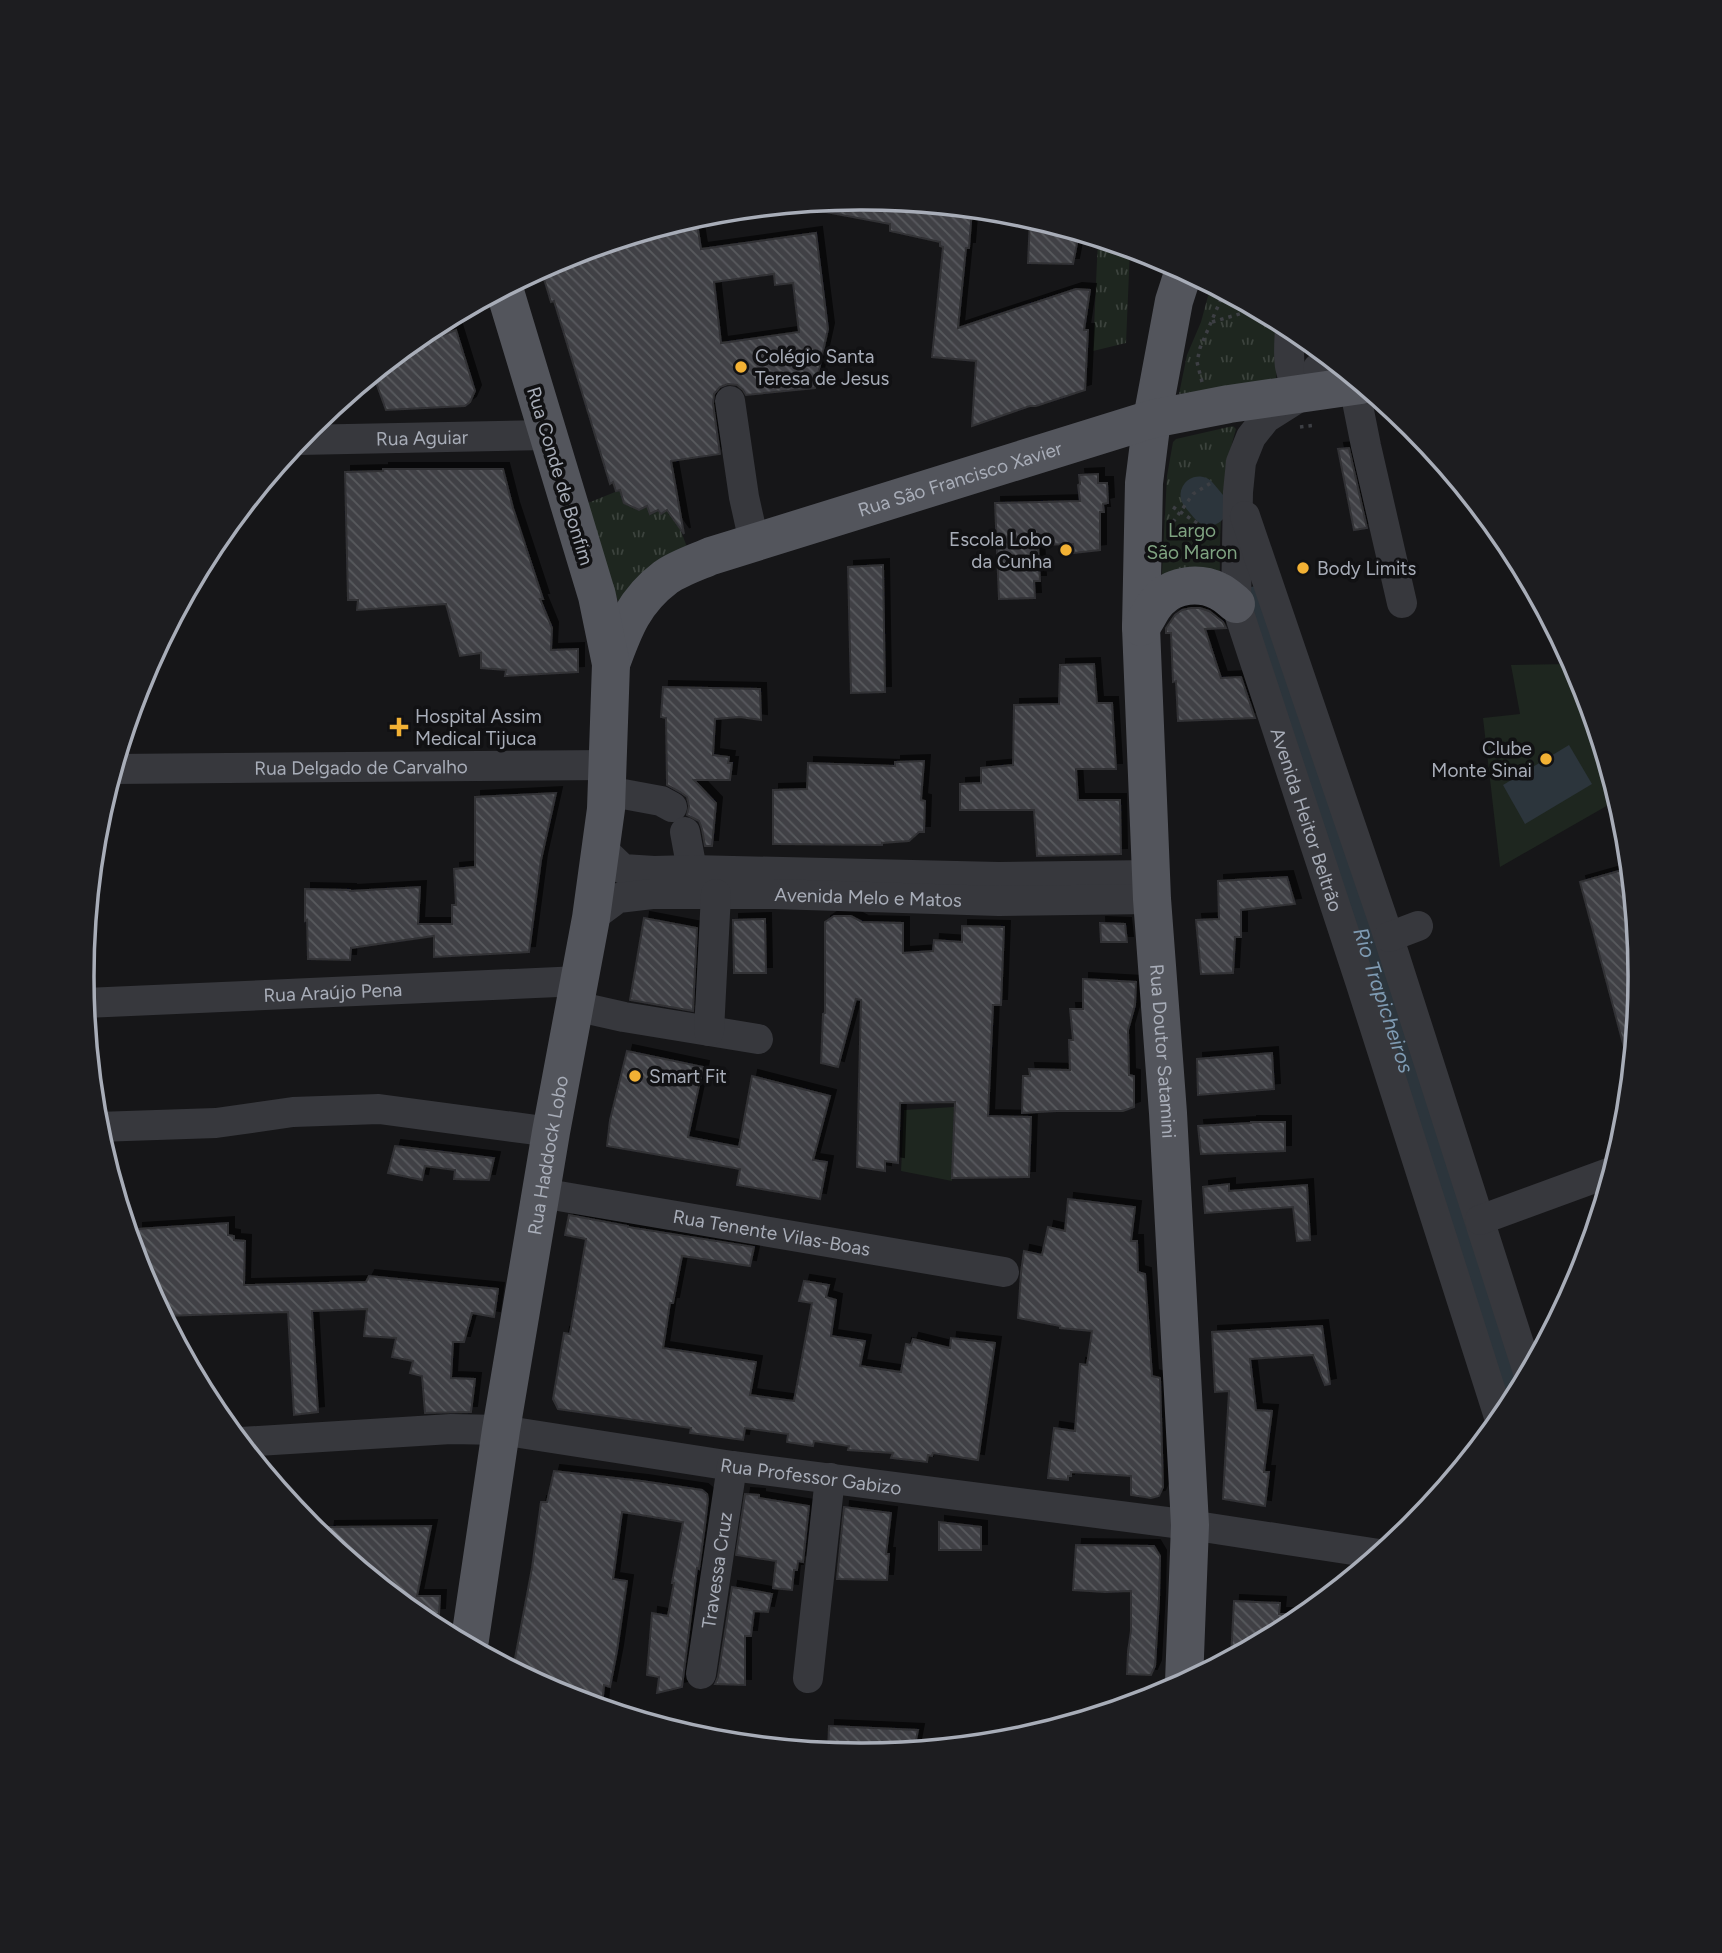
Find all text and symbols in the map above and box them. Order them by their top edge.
place label: Colégio Santa Teresa de Jesus [755,345,890,390]
marker: Colégio Santa Teresa de Jesus [733,359,749,375]
street label: Rua Conde de Bonfim [522,384,598,568]
street label: Rua Aguiar [376,425,469,450]
street label: Rua São Francisco Xavier [855,436,1065,521]
park label: Largo São Maron [1147,519,1237,564]
place label: Escola Lobo da Cunha [949,528,1052,573]
marker: Escola Lobo da Cunha [1058,542,1074,558]
place label: Body Limits [1317,557,1416,580]
marker: Body Limits [1295,560,1311,576]
place label: Hospital Assim Medical Tijuca [415,705,542,750]
marker: Hospital Assim Medical Tijuca [389,717,409,737]
street label: Avenida Heitor Beltrão [1266,725,1348,914]
place label: Clube Monte Sinai [1431,737,1532,782]
marker: Clube Monte Sinai [1538,751,1554,767]
street label: Rua Delgado de Carvalho [254,755,468,779]
street label: Avenida Melo e Matos [774,883,962,911]
water label: Rio Trapicheiros [1349,924,1420,1076]
street label: Rua Doutor Satamini [1145,963,1181,1139]
street label: Rua Araújo Pena [263,977,403,1007]
place label: Smart Fit [649,1065,727,1088]
marker: Smart Fit [627,1068,643,1084]
street label: Rua Haddock Lobo [522,1074,573,1237]
street label: Rua Tenente Vilas-Boas [671,1204,872,1261]
street label: Rua Professor Gabizo [719,1453,903,1499]
street label: Travessa Cruz [696,1510,737,1630]

